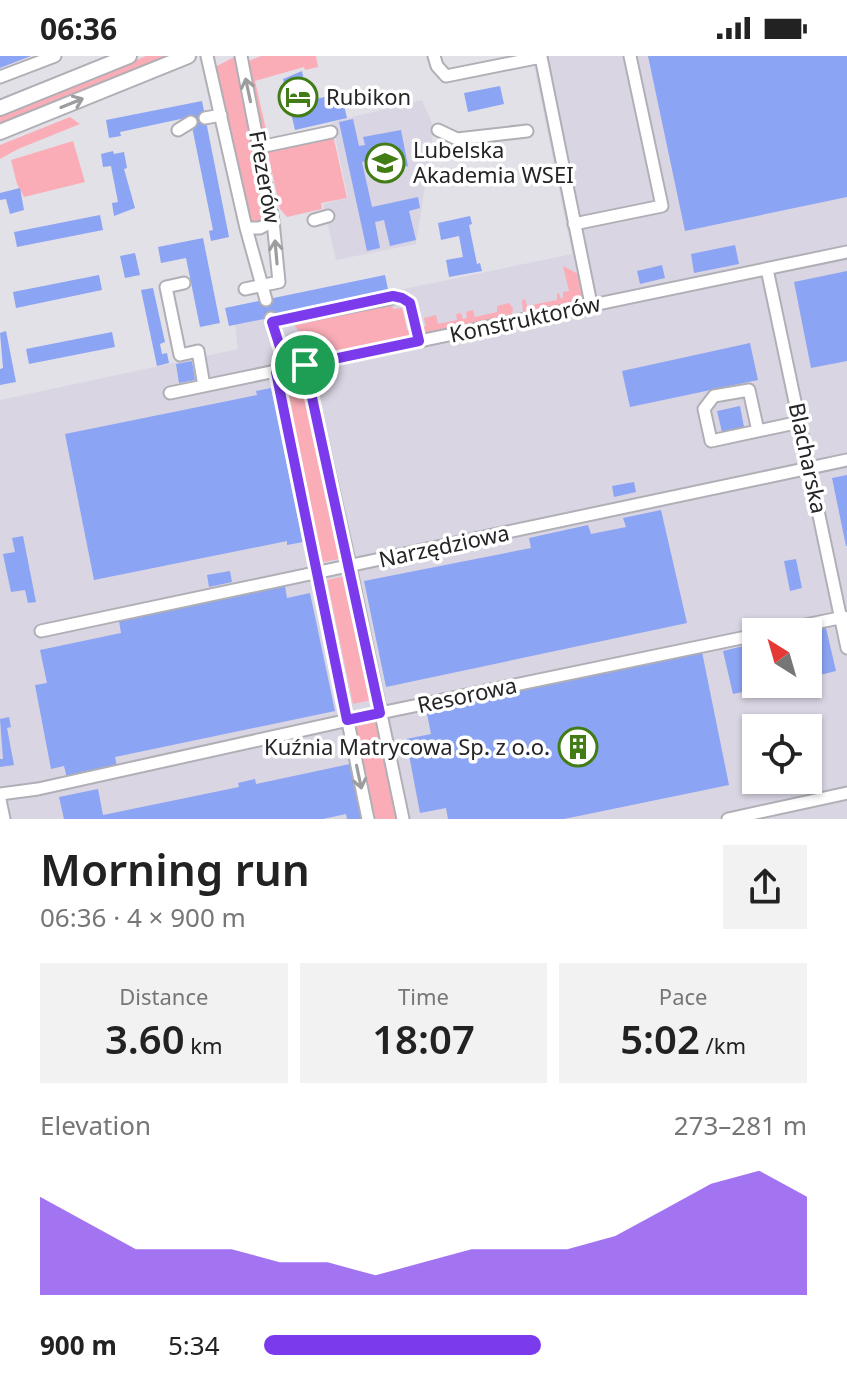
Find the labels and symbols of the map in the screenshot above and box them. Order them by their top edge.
hotel icon: Rubikon [277,76,319,118]
one-way arrow [240,77,255,103]
place label: Rubikon [326,81,411,111]
one-way arrow [59,95,84,109]
street label: Frezerów [243,128,289,226]
place label: Lubelska Akademia WSEI [413,134,574,189]
school or university icon: Lubelska Akademia WSEI [364,142,406,184]
one-way arrow [268,239,283,266]
street label: Konstruktorów [447,287,604,349]
pin [271,331,339,399]
street label: Blacharska [783,400,835,516]
street label: Narzędziowa [376,517,512,574]
north arrow [742,618,822,698]
street label: Resorowa [414,669,519,719]
building icon: Kuźnia Matrycowa Sp. z o.o. [557,726,599,768]
place label: Kuźnia Matrycowa Sp. z o.o. [264,731,550,761]
one-way arrow [352,764,367,789]

